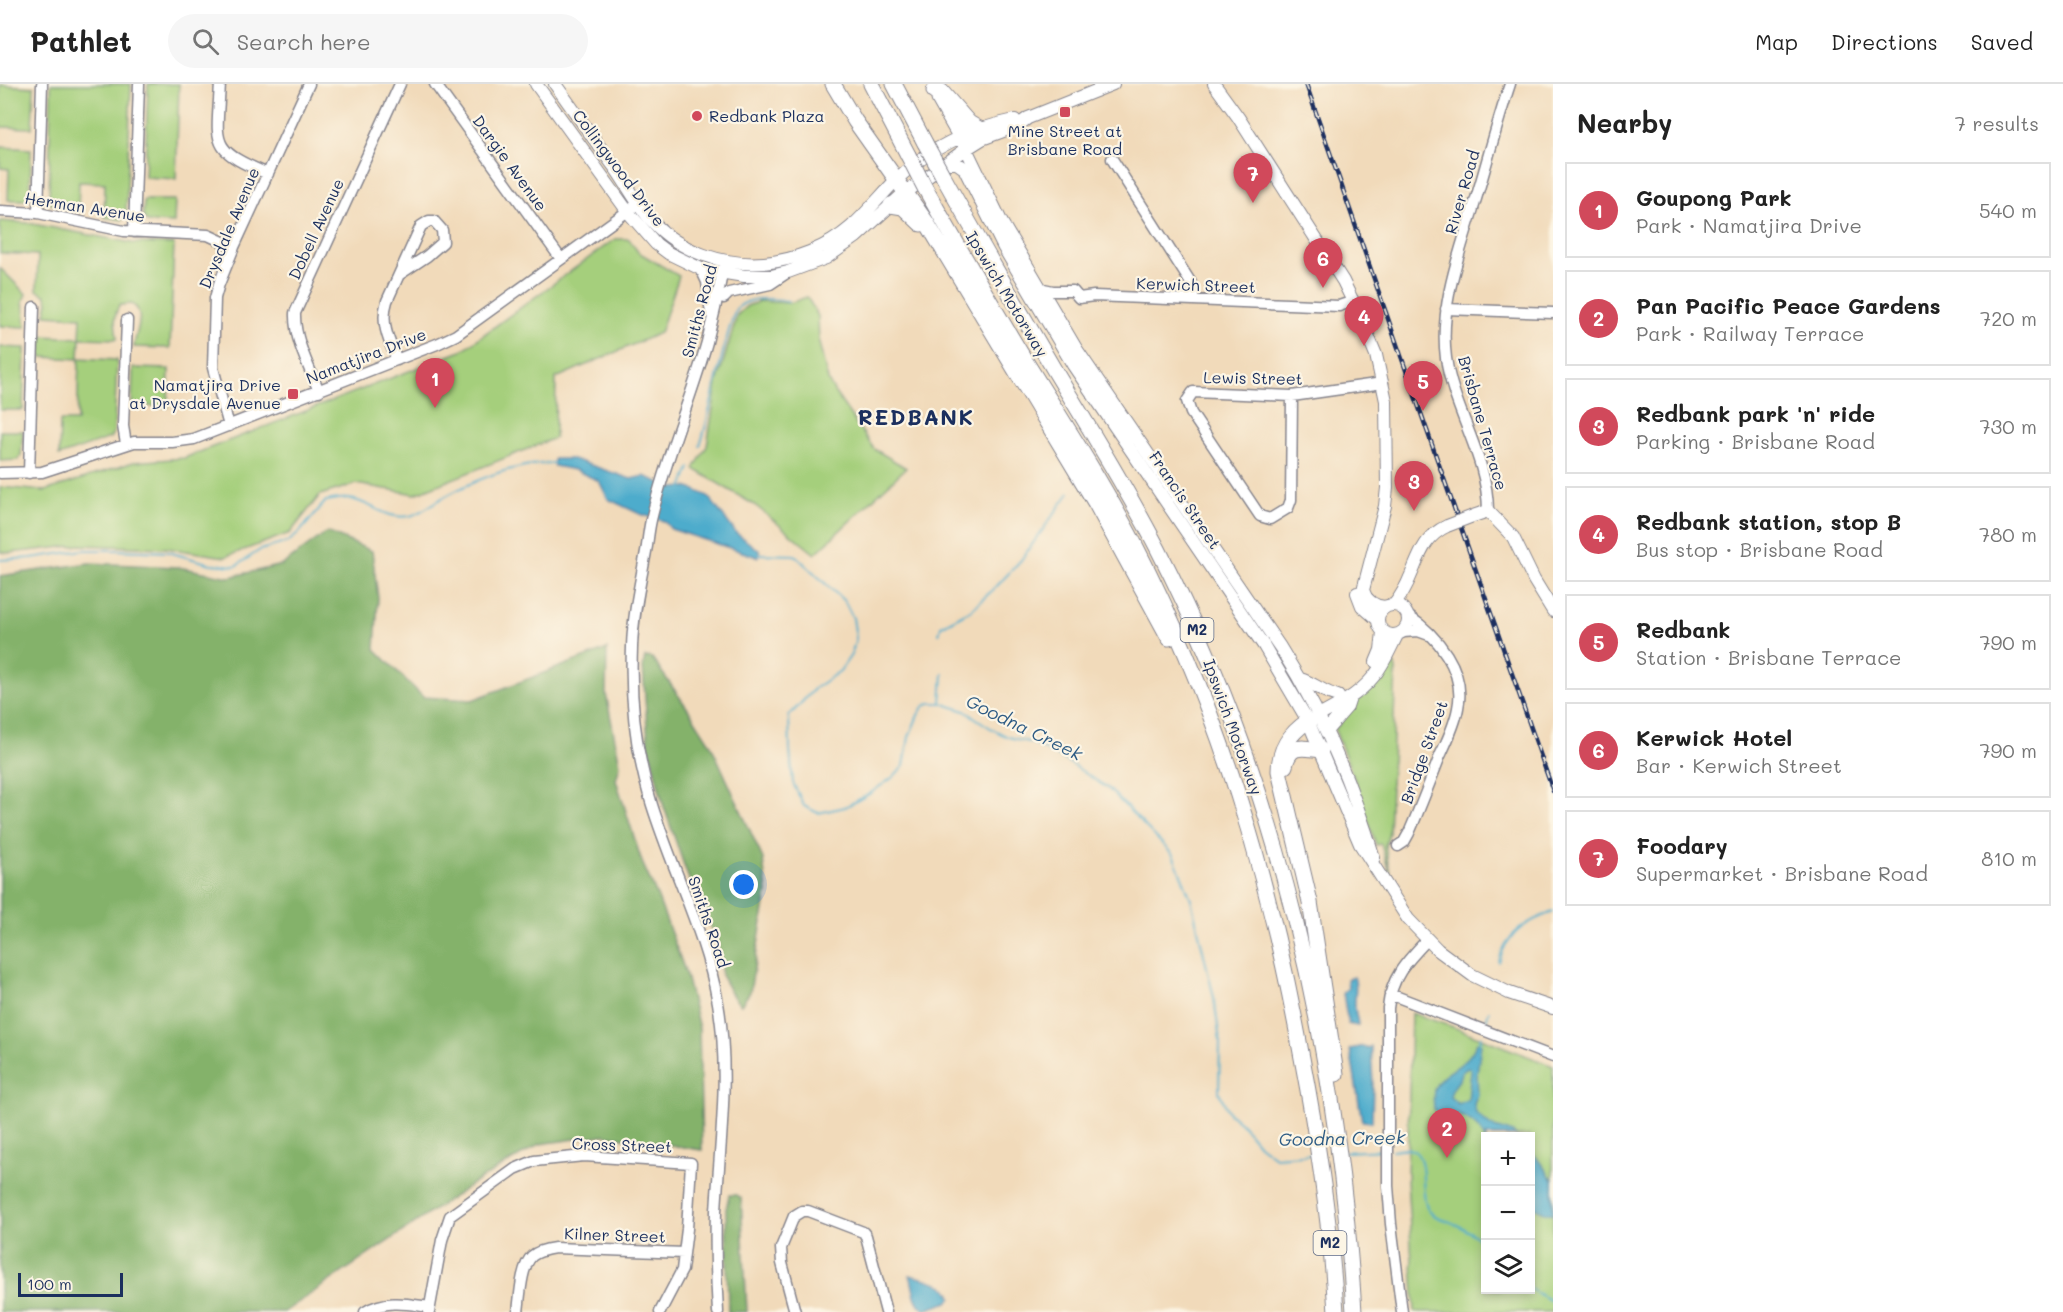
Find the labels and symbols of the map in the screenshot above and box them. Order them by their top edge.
street label: Collingwood Drive [569,105,670,230]
place label: Redbank Plaza [709,105,825,126]
marker: Mine Street at Brisbane Road [1058,105,1072,119]
marker: Redbank Plaza [690,109,704,123]
street label: Dargie Avenue [469,111,552,215]
place label: Mine Street at Brisbane Road [1008,120,1122,159]
street label: River Road [1440,147,1484,236]
pin: 7 [1234,154,1272,203]
street label: Drysdale Avenue [194,164,264,292]
street label: Dobell Avenue [283,175,348,283]
street label: Herman Avenue [23,187,147,226]
street label: Ipswich Motorway [962,227,1053,360]
pin: 6 [1304,238,1342,288]
street label: Smiths Road [676,262,721,360]
street label: Kerwich Street [1136,272,1256,297]
pin: 4 [1344,296,1384,346]
street label: Namatjira Drive [303,323,429,388]
street label: Brisbane Terrace [1454,353,1513,492]
pin: 1 [416,358,454,408]
pin: 5 [1404,362,1442,411]
street label: Lewis Street [1203,366,1303,389]
place label: Namatjira Drive at Drysdale Avenue [129,374,281,413]
marker: Namatjira Drive at Drysdale Avenue [286,387,300,401]
district label: REDBANK [858,402,974,431]
street label: Francis Street [1145,447,1226,553]
pin: 3 [1394,462,1434,511]
road number: M2 [1180,618,1214,642]
street label: Ipswich Motorway [1199,656,1268,798]
water label: Goodna Creek [962,689,1087,766]
street label: Bridge Street [1395,697,1452,806]
your location [729,870,758,899]
street label: Smiths Road [684,873,735,970]
pin: 2 [1428,1108,1466,1158]
water label: Goodna Creek [1278,1125,1406,1151]
street label: Cross Street [571,1132,673,1157]
street label: Kilner Street [564,1222,666,1247]
road number: M2 [1314,1231,1346,1255]
scale bar [18,1270,123,1298]

